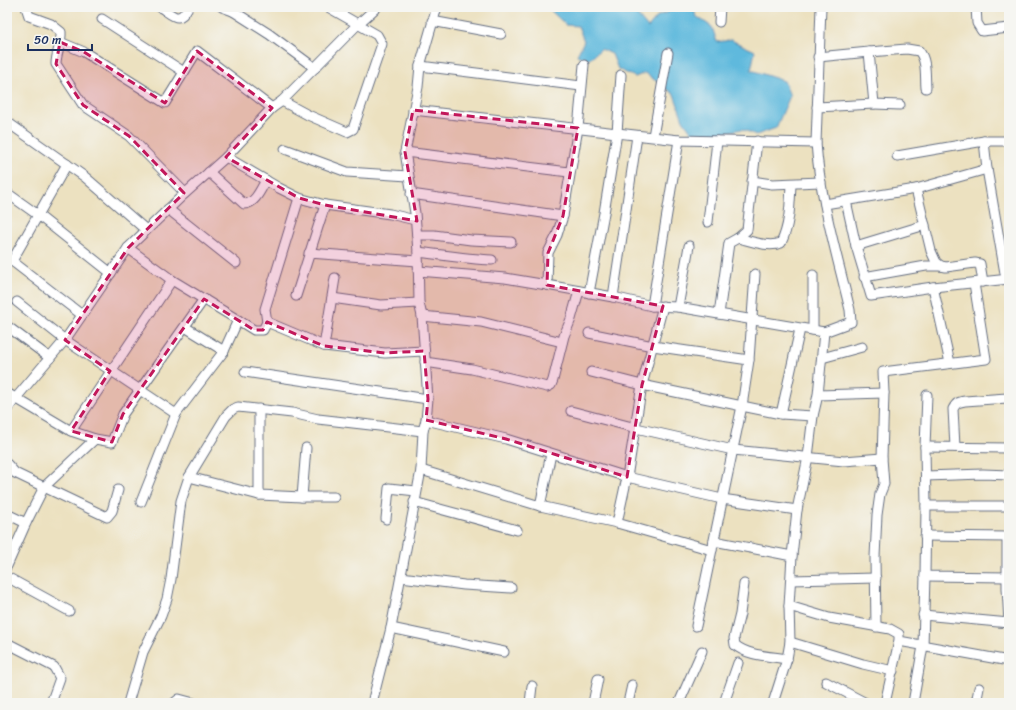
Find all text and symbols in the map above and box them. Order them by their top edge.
scale bar [28,26,92,52]
text: 50 m [34,29,61,51]

